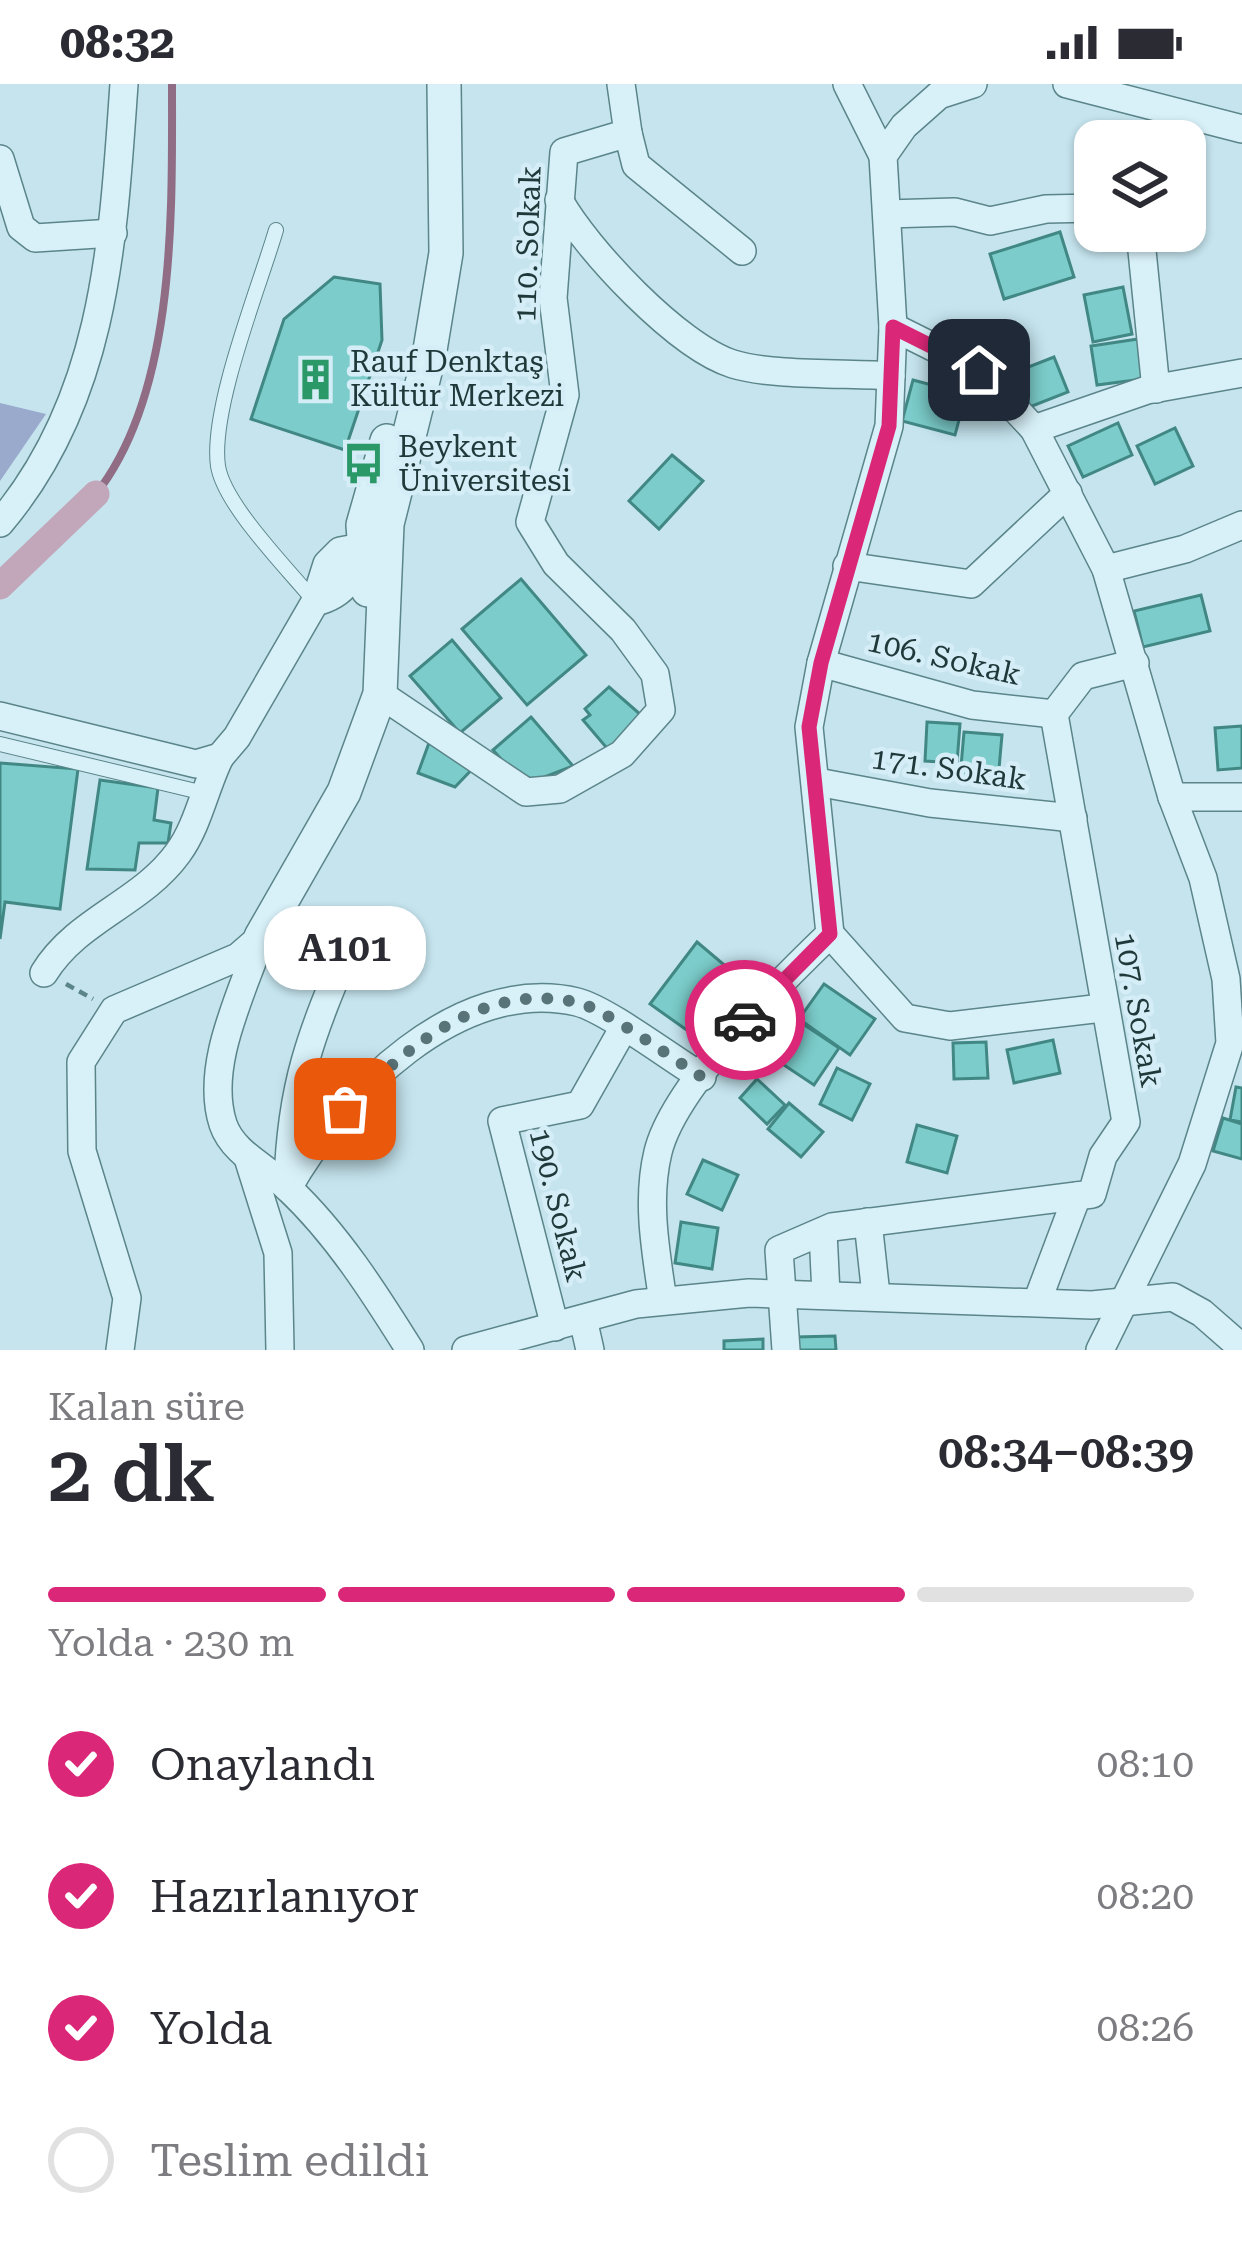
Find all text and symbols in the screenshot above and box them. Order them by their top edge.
text: 08:32 [60,16,175,69]
map controls [1074,120,1206,252]
button: layers [1074,120,1206,252]
street label: 110. Sokak [507,165,548,323]
pin [928,319,1030,421]
icon: home [946,337,1012,403]
place label: Rauf Denktaş Kültür Merkezi [350,344,564,413]
building icon: Rauf Denktaş Kültür Merkezi [293,356,339,402]
place label: Beykent Üniversitesi [398,429,571,498]
bus stop icon: Beykent Üniversitesi [341,441,387,487]
street label: 106. Sokak [864,623,1024,692]
street label: 171. Sokak [869,740,1029,797]
callout: A101 [264,905,426,989]
text: A101 [298,925,392,971]
street label: 107. Sokak [1108,930,1169,1090]
courier [685,960,805,1080]
icon: car [712,987,778,1053]
pin [294,1058,396,1160]
icon: bag [312,1076,378,1142]
street label: 190. Sokak [523,1125,594,1285]
text: Kalan süre [48,1384,245,1430]
text: 08:34–08:39 [938,1426,1194,1479]
text: 2 dk [48,1429,215,1520]
text: Yolda · 230 m [48,1620,294,1666]
icon: check [48,1731,114,1797]
text: Onaylandı [150,1738,375,1791]
text: 08:10 [1097,1741,1194,1787]
icon: check [48,1863,114,1929]
text: Hazırlanıyor [150,1870,419,1923]
text: 08:20 [1097,1873,1194,1919]
icon: check [48,1995,114,2061]
text: Yolda [150,2002,272,2055]
text: 08:26 [1097,2005,1194,2051]
text: Teslim edildi [150,2134,429,2187]

